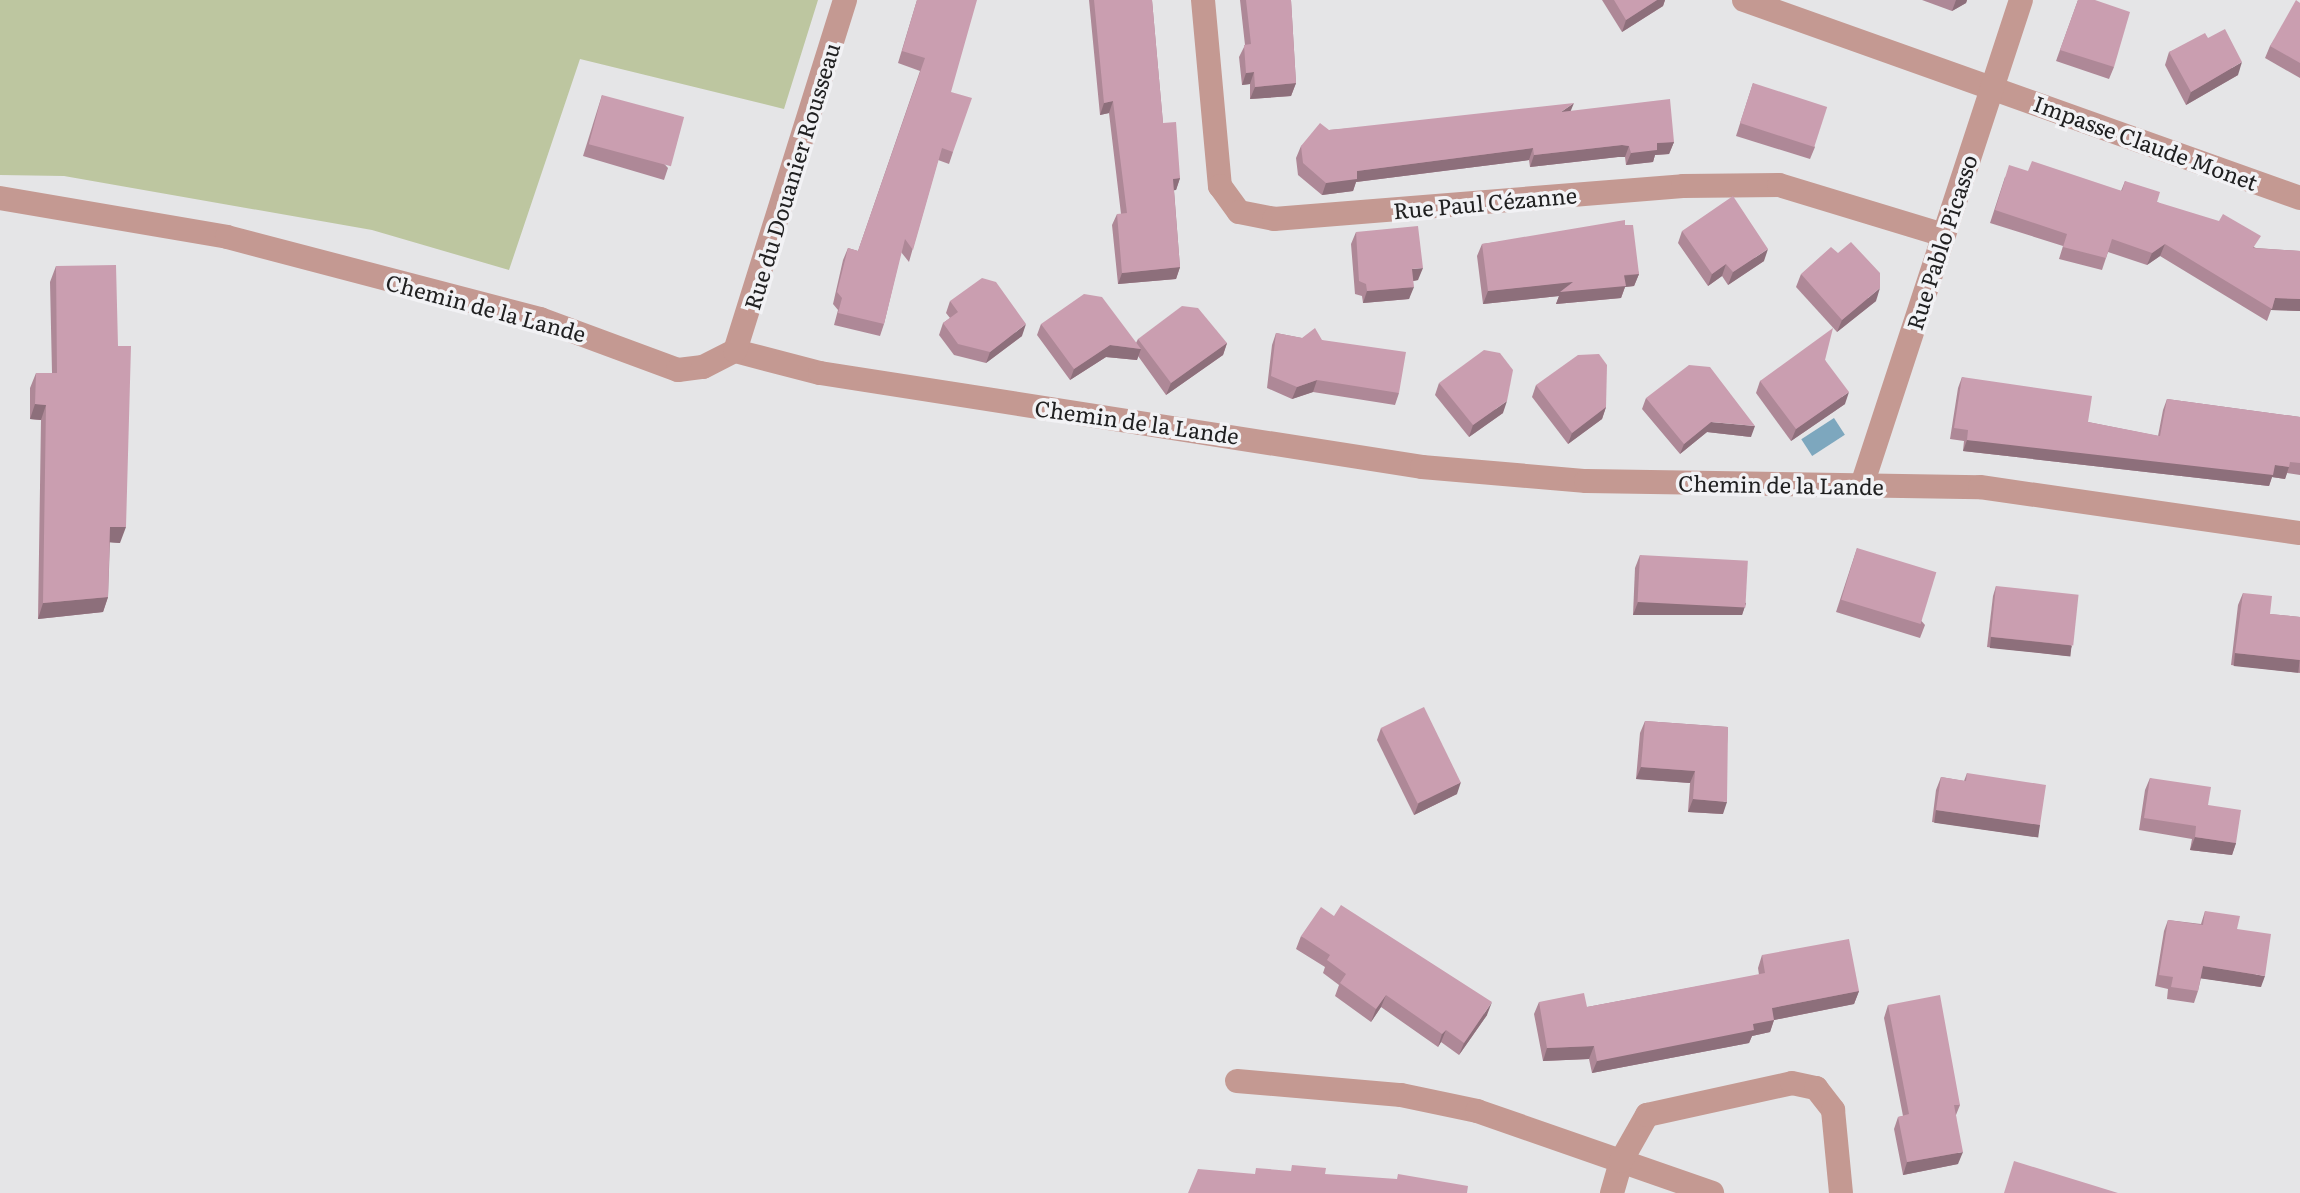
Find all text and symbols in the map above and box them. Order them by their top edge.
street label: Rue du Douanier Rousseau [738,39,844,313]
street label: Impasse Claude Monet [2030,89,2262,195]
street label: Rue Pablo Picasso [1900,151,1982,333]
street label: Rue Paul Cézanne [1392,181,1578,223]
street label: Chemin de la Lande [383,268,589,346]
street label: Chemin de la Lande [1033,394,1241,448]
street label: Chemin de la Lande [1678,469,1884,499]

